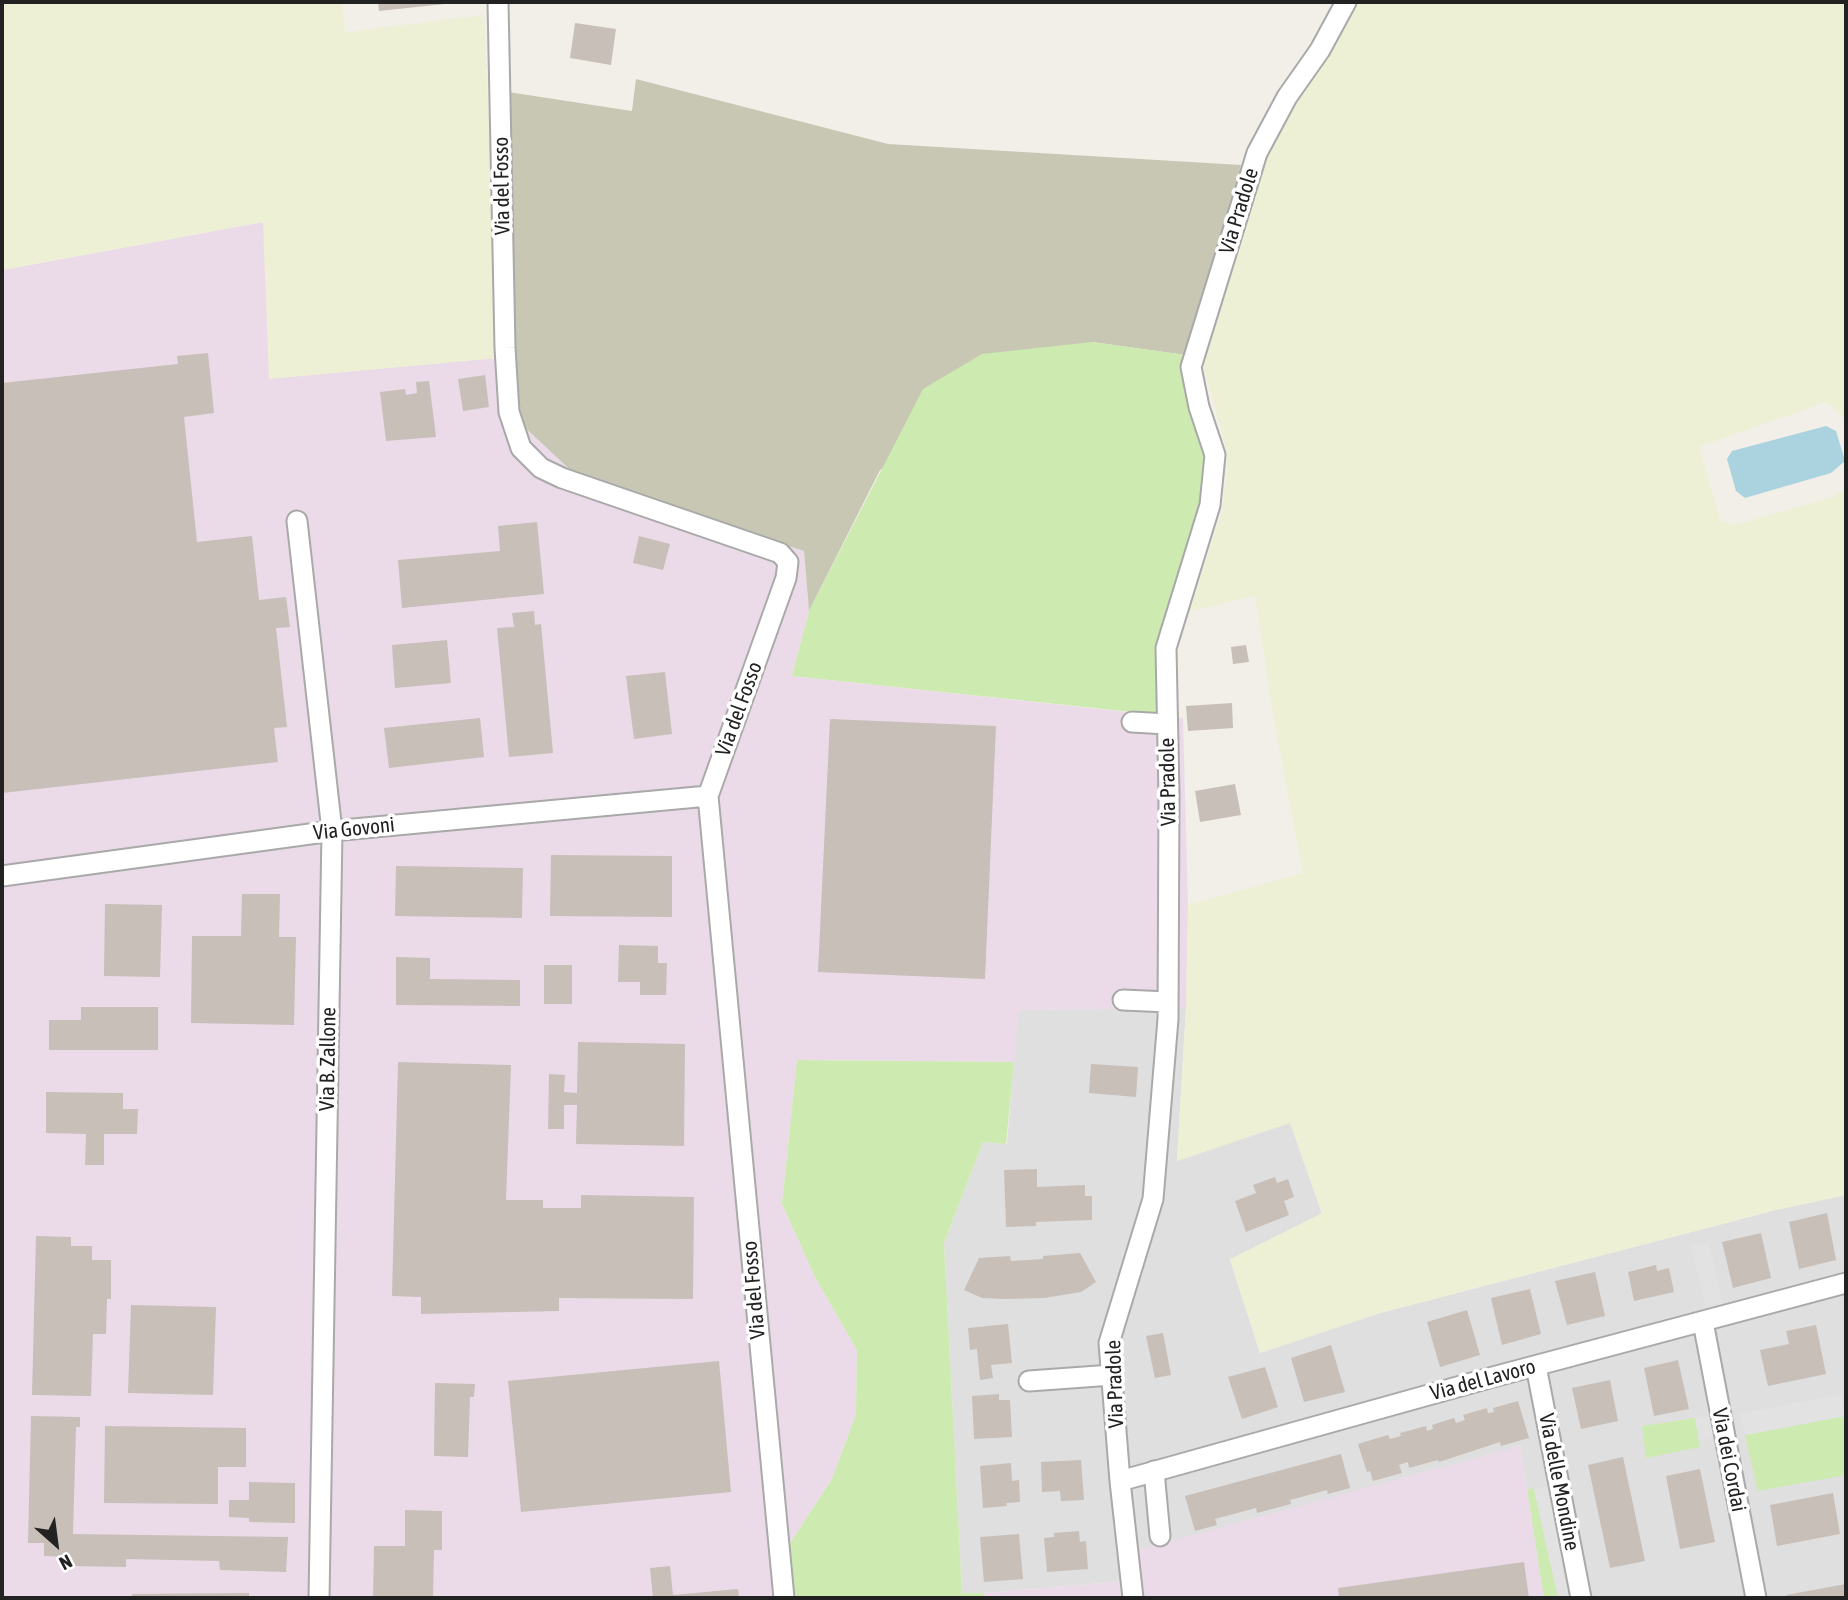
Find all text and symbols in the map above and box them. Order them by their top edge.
street label: Via del Fosso [489,137,515,235]
street label: Via Pradole [1214,165,1264,257]
street label: Via del Fosso [710,659,768,759]
street label: Via Pradole [1155,738,1181,826]
street label: Via Govoni [312,812,396,846]
street label: Via B. Zallone [314,1007,342,1111]
street label: Via del Fosso [737,1240,771,1340]
street label: Via Pradole [1101,1339,1129,1429]
street label: Via del Lavoro [1428,1354,1538,1406]
street label: Via dei Cordai [1707,1406,1751,1514]
street label: Via delle Mondine [1533,1411,1585,1553]
north arrow [21,1509,91,1579]
text: N [56,1550,76,1575]

